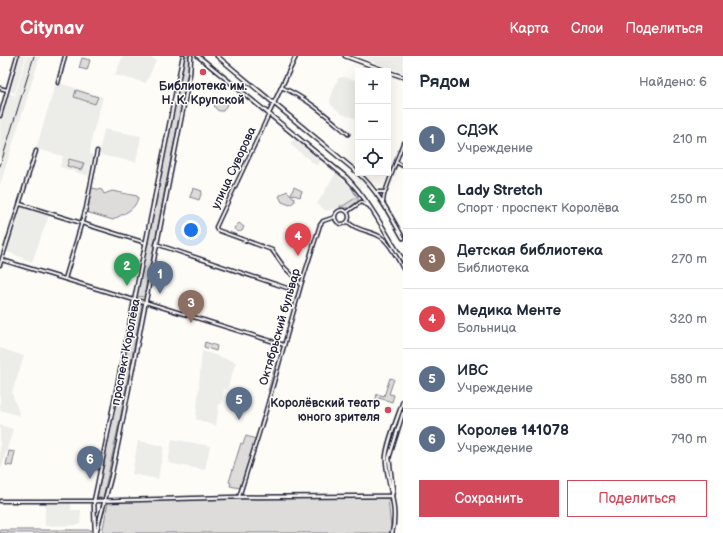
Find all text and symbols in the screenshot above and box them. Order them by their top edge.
text: Citynav [20,17,84,40]
text: Карта [509,20,549,37]
text: Слои [571,20,603,37]
text: Поделиться [625,20,703,37]
marker: Библиотека им. Н. К. Крупской [198,67,208,77]
map controls [355,68,391,176]
button: + [355,68,391,104]
text: Рядом [419,72,470,92]
text: Найдено: 6 [639,74,707,90]
place label: Библиотека им. Н. К. Крупской [159,79,248,108]
button: − [355,104,391,140]
text: СДЭК [457,121,498,140]
street label: улица Суворова [208,124,260,212]
text: 1 [429,131,435,147]
text: 210 m [673,131,707,147]
button: locate [355,140,391,176]
text: Учреждение [457,140,533,156]
text: Lady Stretch [457,181,543,200]
text: 2 [428,191,436,207]
text: 250 m [670,191,707,207]
text: Спорт · проспект Королёва [457,200,619,216]
your location [181,220,201,240]
pin: 4 [285,223,311,256]
text: Детская библиотека [457,241,603,260]
text: 3 [428,251,436,267]
text: 270 m [671,251,707,267]
pin: 2 [114,253,140,286]
text: Библиотека [457,260,529,276]
pin: 1 [147,261,173,294]
street label: Октябрьский бульвар [256,267,304,387]
pin: 3 [178,290,204,323]
street label: проспект Королёва [108,297,144,407]
text: Медика Менте [457,301,561,320]
text: 4 [428,311,436,327]
text: 320 m [669,311,707,327]
text: Больница [457,320,516,336]
text: ИВС [457,361,488,380]
text: 5 [428,371,436,387]
text: 580 m [670,371,707,387]
text: Учреждение [457,380,533,396]
pin: 5 [226,387,252,420]
place label: Королёвский театр юного зрителя [270,396,380,425]
marker: Королёвский театр юного зрителя [383,405,393,415]
text: Королев 141078 [457,421,569,440]
text: 6 [428,431,436,447]
text: 790 m [671,431,707,447]
text: Учреждение [457,440,533,456]
pin: 6 [77,446,103,479]
button: Сохранить [419,480,559,517]
button: Поделиться [567,480,707,517]

